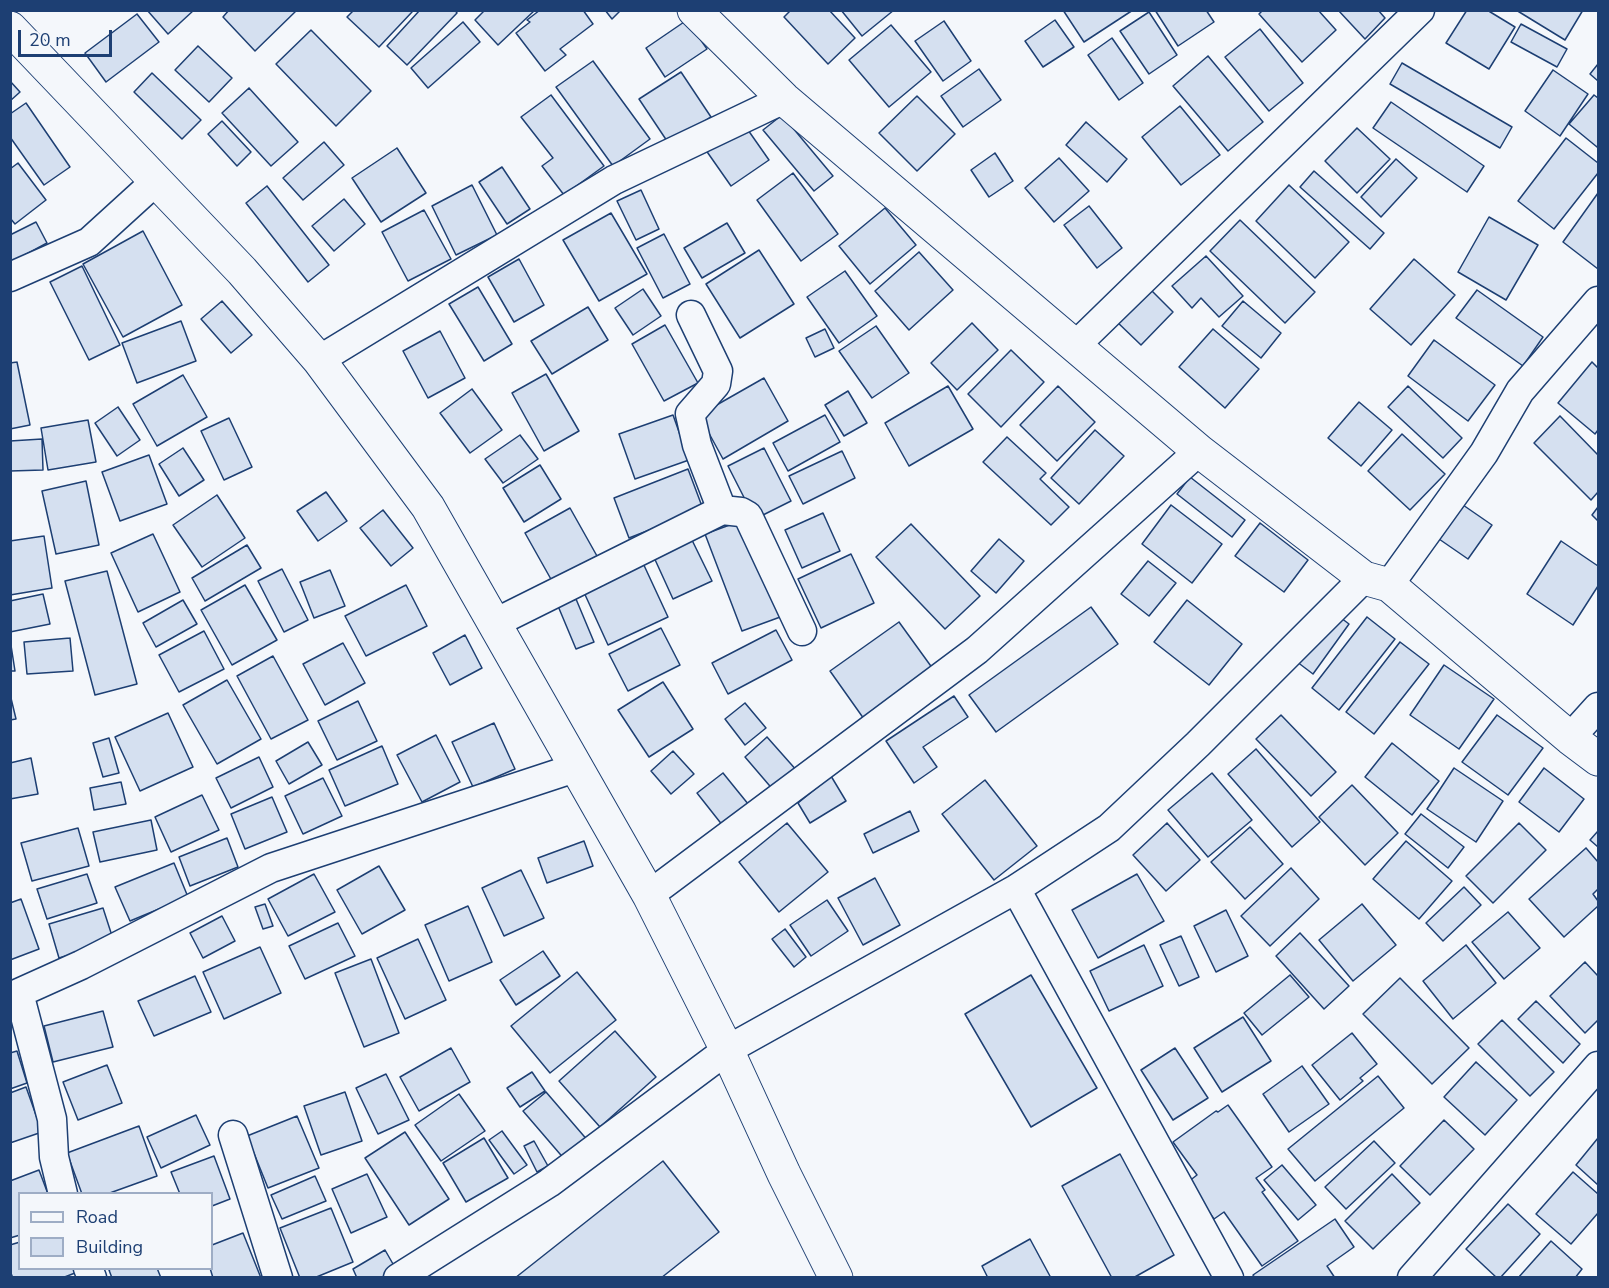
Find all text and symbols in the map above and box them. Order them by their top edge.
scale bar [21,18,116,56]
text: 20 m [29,28,71,52]
legend [18,1192,213,1270]
text: Road [76,1205,118,1229]
text: Building [76,1235,143,1259]

